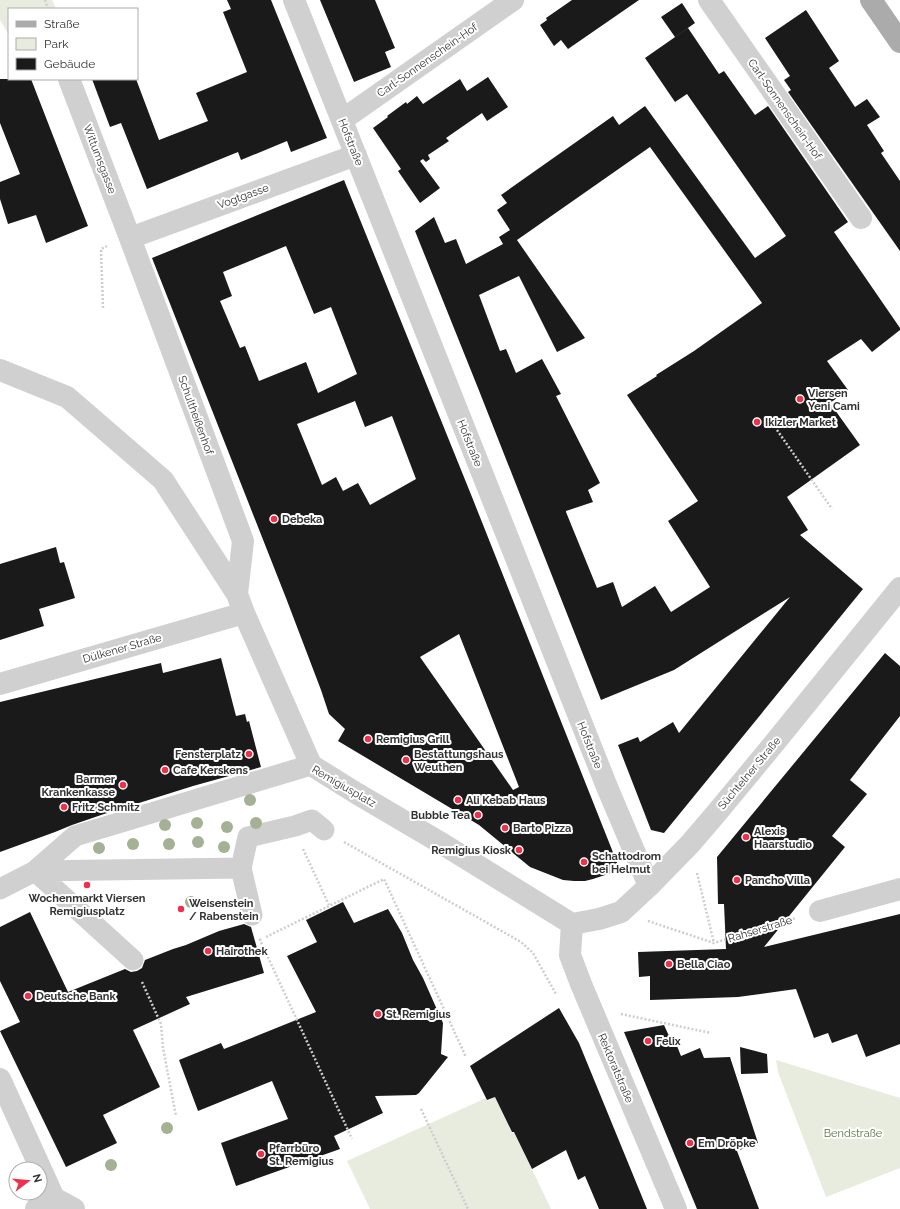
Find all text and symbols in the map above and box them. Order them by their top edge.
legend [8,8,138,80]
text: Straße [44,17,80,31]
street label: Carl-Sonnenschein-Hof [375,21,480,100]
text: Park [44,37,69,51]
text: Gebäude [44,57,95,71]
street label: Carl-Sonnenschein-Hof [745,57,824,162]
street label: Hofstraße [335,117,366,168]
street label: Wittumsgasse [80,123,119,196]
street label: Vogtgasse [216,181,271,212]
street label: Schultheißenhof [175,374,216,457]
place label: Viersen Yeni Cami [808,387,860,413]
marker: Viersen Yeni Cami [795,394,805,404]
place label: Ikizler Market [765,416,837,429]
marker: Ikizler Market [752,417,762,427]
street label: Hofstraße [454,418,485,469]
place label: Debeka [282,513,322,526]
marker: Debeka [269,514,279,524]
street label: Dülkener Straße [81,631,164,666]
street label: Hofstraße [574,720,605,771]
place label: Remigius Grill [376,733,450,746]
marker: Remigius Grill [363,734,373,744]
street label: Süchtelner Straße [715,734,784,812]
place label: Fensterplatz [175,748,242,761]
place label: Bestattungshaus Weuthen [414,748,504,774]
marker: Fensterplatz [244,749,254,759]
marker: Bestattungshaus Weuthen [401,755,411,765]
street label: Remigiusplatz [309,763,379,810]
place label: Cafe Kerskens [173,764,248,777]
marker: Cafe Kerskens [160,765,170,775]
place label: Barmer Krankenkasse [42,773,116,799]
marker: Barmer Krankenkasse [118,780,128,790]
place label: Ali Kebab Haus [466,794,546,807]
marker: Ali Kebab Haus [453,795,463,805]
place label: Fritz Schmitz [72,801,140,814]
marker: Fritz Schmitz [59,802,69,812]
place label: Bubble Tea [411,809,470,822]
marker: Bubble Tea [473,810,483,820]
place label: Barto Pizza [513,822,571,835]
marker: Barto Pizza [500,823,510,833]
place label: Alexis Haarstudio [754,825,812,851]
marker: Alexis Haarstudio [741,832,751,842]
place label: Remigius Kiosk [431,844,512,857]
marker: Remigius Kiosk [514,845,524,855]
place label: Schattodrom bei Helmut [592,850,661,876]
marker: Schattodrom bei Helmut [579,857,589,867]
place label: Pancho Villa [745,874,810,887]
marker: Pancho Villa [732,875,742,885]
marker: Wochenmarkt Viersen Remigiusplatz [82,880,92,890]
place label: Wochenmarkt Viersen Remigiusplatz [29,892,146,918]
place label: Weisenstein / Rabenstein [189,897,259,923]
marker: Weisenstein / Rabenstein [176,904,186,914]
street label: Rahserstraße [726,913,794,945]
place label: Hairothek [216,945,268,958]
marker: Hairothek [203,946,213,956]
place label: Bella Ciao [677,958,731,971]
marker: Bella Ciao [664,959,674,969]
place label: Deutsche Bank [36,990,116,1003]
marker: Deutsche Bank [23,991,33,1001]
place label: St. Remigius [386,1008,451,1021]
marker: St. Remigius [373,1009,383,1019]
street label: Rektoratstraße [595,1031,636,1105]
place label: Felix [656,1035,681,1048]
marker: Felix [643,1036,653,1046]
park label: Bendstraße [824,1127,883,1140]
place label: Em Dröpke [698,1137,756,1150]
marker: Em Dröpke [685,1138,695,1148]
place label: Pfarrbüro St. Remigius [269,1142,334,1168]
marker: Pfarrbüro St. Remigius [256,1149,266,1159]
north arrow [8,1161,48,1201]
text: N [30,1173,45,1184]

